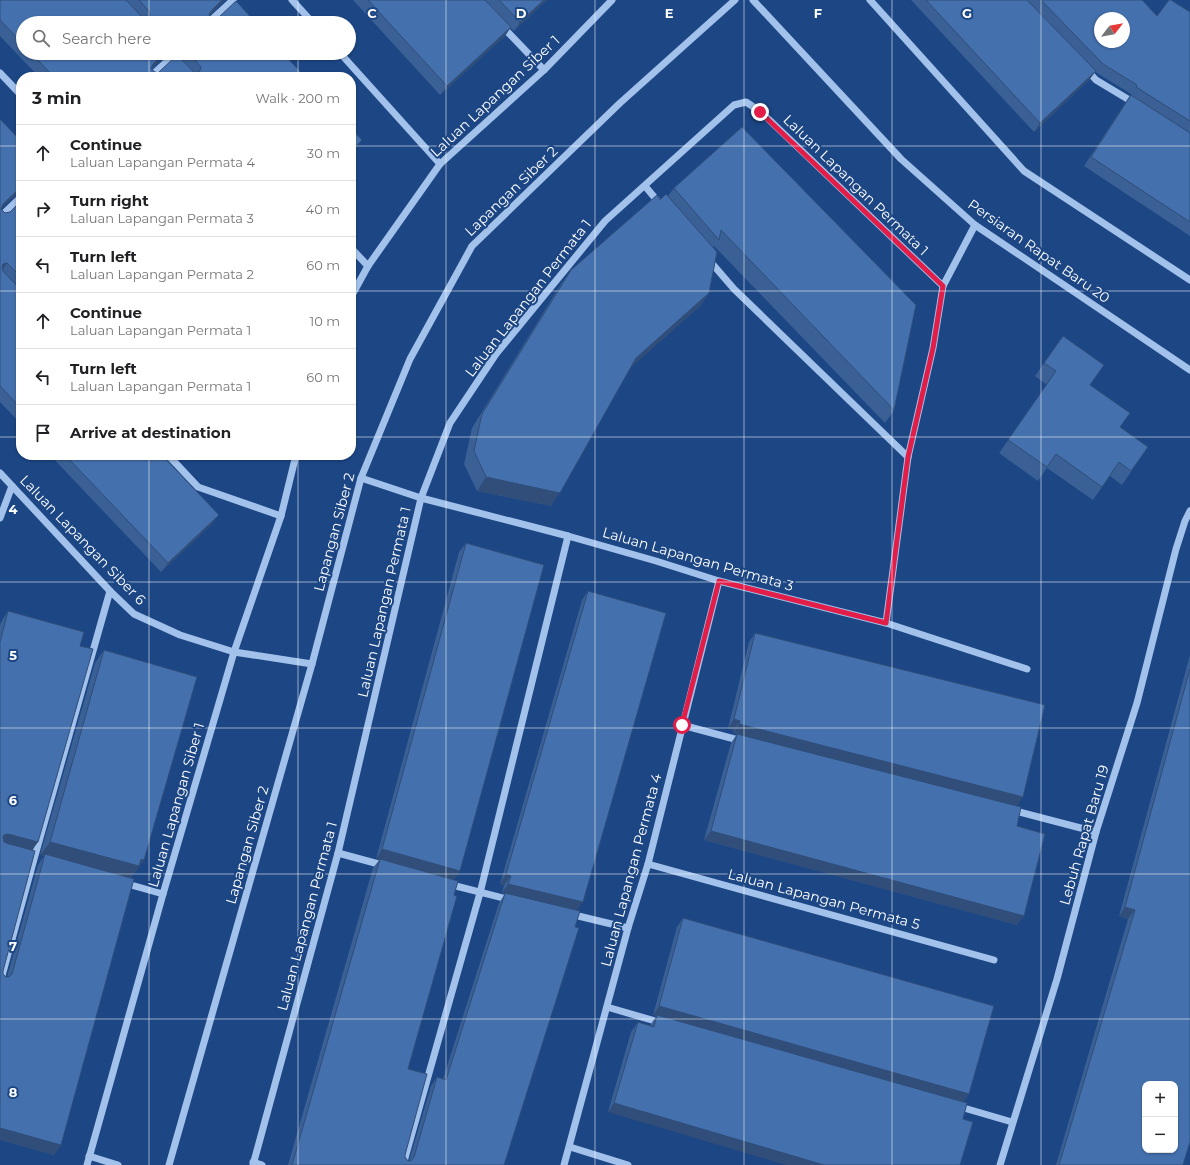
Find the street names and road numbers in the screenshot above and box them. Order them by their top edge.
street label: Laluan Lapangan Siber 1 [427,31,563,161]
street label: Laluan Lapangan Permata 1 [780,111,932,259]
street label: Lapangan Siber 2 [461,142,561,240]
street label: Persiaran Rapat Baru 20 [965,195,1113,307]
street label: Laluan Lapangan Permata 1 [461,216,595,380]
street label: Laluan Lapangan Siber 6 [16,471,150,609]
street label: Lapangan Siber 2 [309,471,359,593]
street label: Laluan Lapangan Permata 1 [353,505,415,699]
street label: Laluan Lapangan Permata 3 [600,523,796,595]
street label: Laluan Lapangan Siber 1 [144,721,208,889]
street label: Lebuh Rapat Baru 19 [1055,763,1113,907]
street label: Laluan Lapangan Permata 4 [597,771,666,969]
street label: Lapangan Siber 2 [222,784,273,906]
street label: Laluan Lapangan Permata 1 [273,819,341,1013]
street label: Laluan Lapangan Permata 5 [726,865,922,933]

